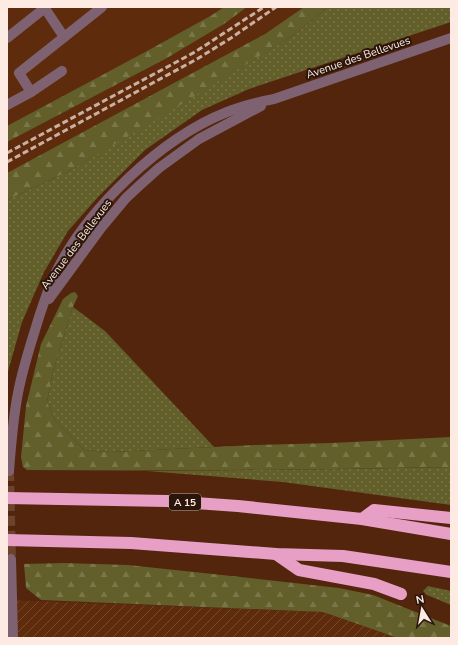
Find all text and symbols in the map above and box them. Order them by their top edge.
street label: Avenue des Bellevues [304,33,412,82]
street label: Avenue des Bellevues [38,196,115,292]
road number: A 15 [169,494,201,510]
north arrow [402,589,442,629]
text: N [415,592,426,608]

